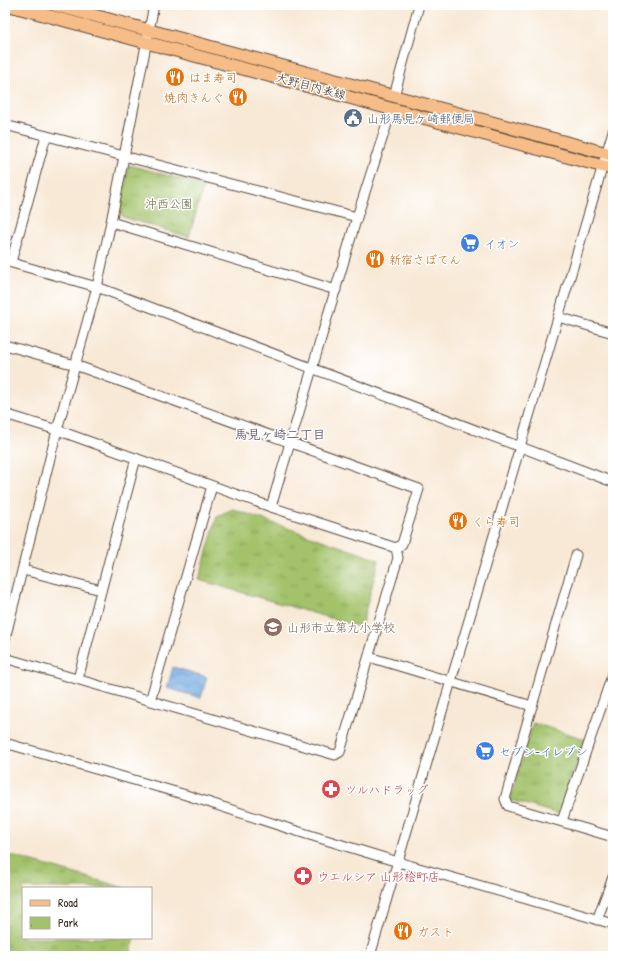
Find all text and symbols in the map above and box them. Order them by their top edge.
restaurant icon: はま寿司 [164,66,186,88]
street label: 大野目内表線 [274,68,348,104]
place label: はま寿司 [189,69,237,86]
restaurant icon: 焼肉きんぐ [227,86,249,108]
place label: 焼肉きんぐ [164,89,224,106]
public building icon: 山形馬見ケ崎郵便局 [342,107,364,129]
place label: 山形馬見ケ崎郵便局 [367,110,475,127]
park label: 沖西公園 [145,195,193,212]
supermarket icon: イオン [459,232,481,254]
place label: イオン [484,235,520,252]
restaurant icon: 新宿さぼてん [364,248,386,270]
place label: 新宿さぼてん [389,251,461,268]
district label: 馬見ヶ崎二丁目 [234,425,326,443]
restaurant icon: くら寿司 [447,510,469,532]
place label: くら寿司 [472,513,520,530]
school or university icon: 山形市立第九小学校 [262,616,284,638]
place label: 山形市立第九小学校 [287,619,395,636]
supermarket icon: セブン-イレブン [474,740,496,762]
place label: セブン-イレブン [499,743,588,760]
pharmacy icon: ツルハドラッグ [320,778,342,800]
place label: ツルハドラッグ [345,781,429,798]
pharmacy icon: ウエルシア 山形桧町店 [292,865,314,887]
place label: ウエルシア 山形桧町店 [317,868,440,885]
legend [22,887,152,939]
text: Road [58,894,78,911]
text: Park [58,914,78,931]
restaurant icon: ガスト [392,920,414,942]
place label: ガスト [417,923,454,940]

